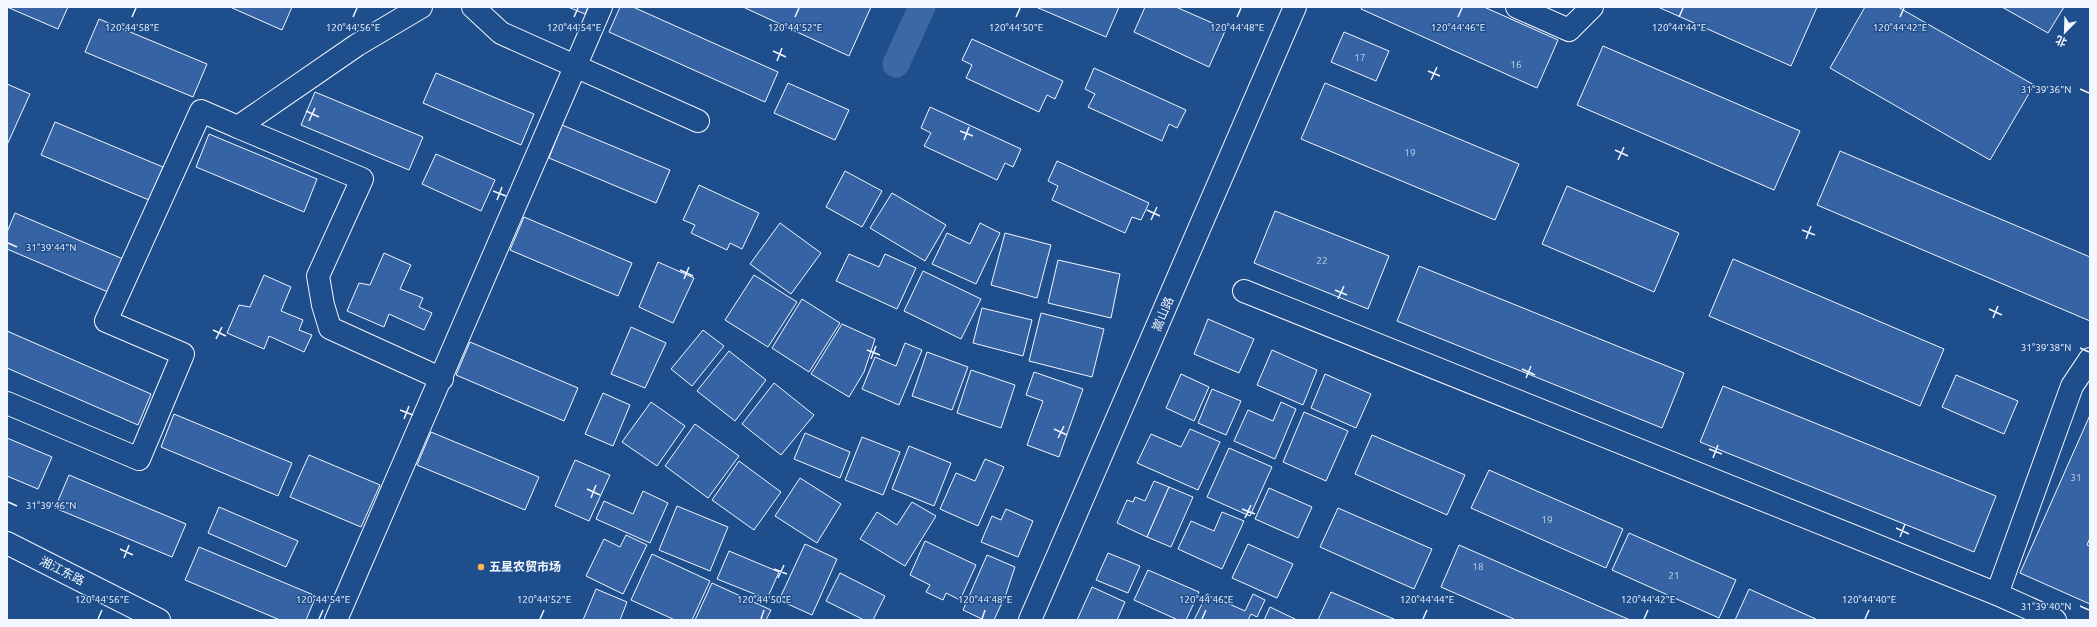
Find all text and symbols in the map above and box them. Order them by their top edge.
north arrow [2045,12,2085,52]
text: 120°44'58"E [105,22,160,33]
text: 120°44'56"E [326,22,381,33]
text: 120°44'54"E [547,22,602,33]
text: 120°44'52"E [768,22,823,33]
text: 120°44'50"E [989,22,1044,33]
text: 120°44'48"E [1210,22,1265,33]
text: 120°44'46"E [1431,22,1486,33]
text: 120°44'44"E [1652,22,1707,33]
text: 120°44'42"E [1873,22,1928,33]
text: 北 [2054,34,2068,49]
house number: 17 [1354,52,1366,63]
house number: 16 [1510,59,1522,70]
text: 31°39'36"N [2021,84,2071,95]
house number: 19 [1404,147,1416,158]
text: 31°39'44"N [26,242,76,253]
house number: 22 [1316,255,1328,266]
street label: 嵩山路 [1150,295,1176,333]
text: 31°39'38"N [2021,342,2071,353]
house number: 31 [2070,472,2082,483]
text: 31°39'46"N [26,500,76,511]
house number: 19 [1541,514,1553,525]
street label: 湘江东路 [38,554,87,587]
place label: 五星农贸市场 [489,560,561,573]
house number: 18 [1472,561,1484,572]
marker: 五星农贸市场 [476,562,486,572]
house number: 21 [1668,570,1680,581]
text: 120°44'56"E [75,594,130,605]
text: 120°44'54"E [296,594,351,605]
text: 120°44'52"E [517,594,572,605]
text: 120°44'50"E [737,594,792,605]
text: 120°44'48"E [958,594,1013,605]
text: 120°44'46"E [1179,594,1234,605]
text: 120°44'44"E [1400,594,1455,605]
text: 120°44'42"E [1621,594,1676,605]
text: 120°44'40"E [1842,594,1897,605]
text: 31°39'40"N [2021,601,2071,612]

